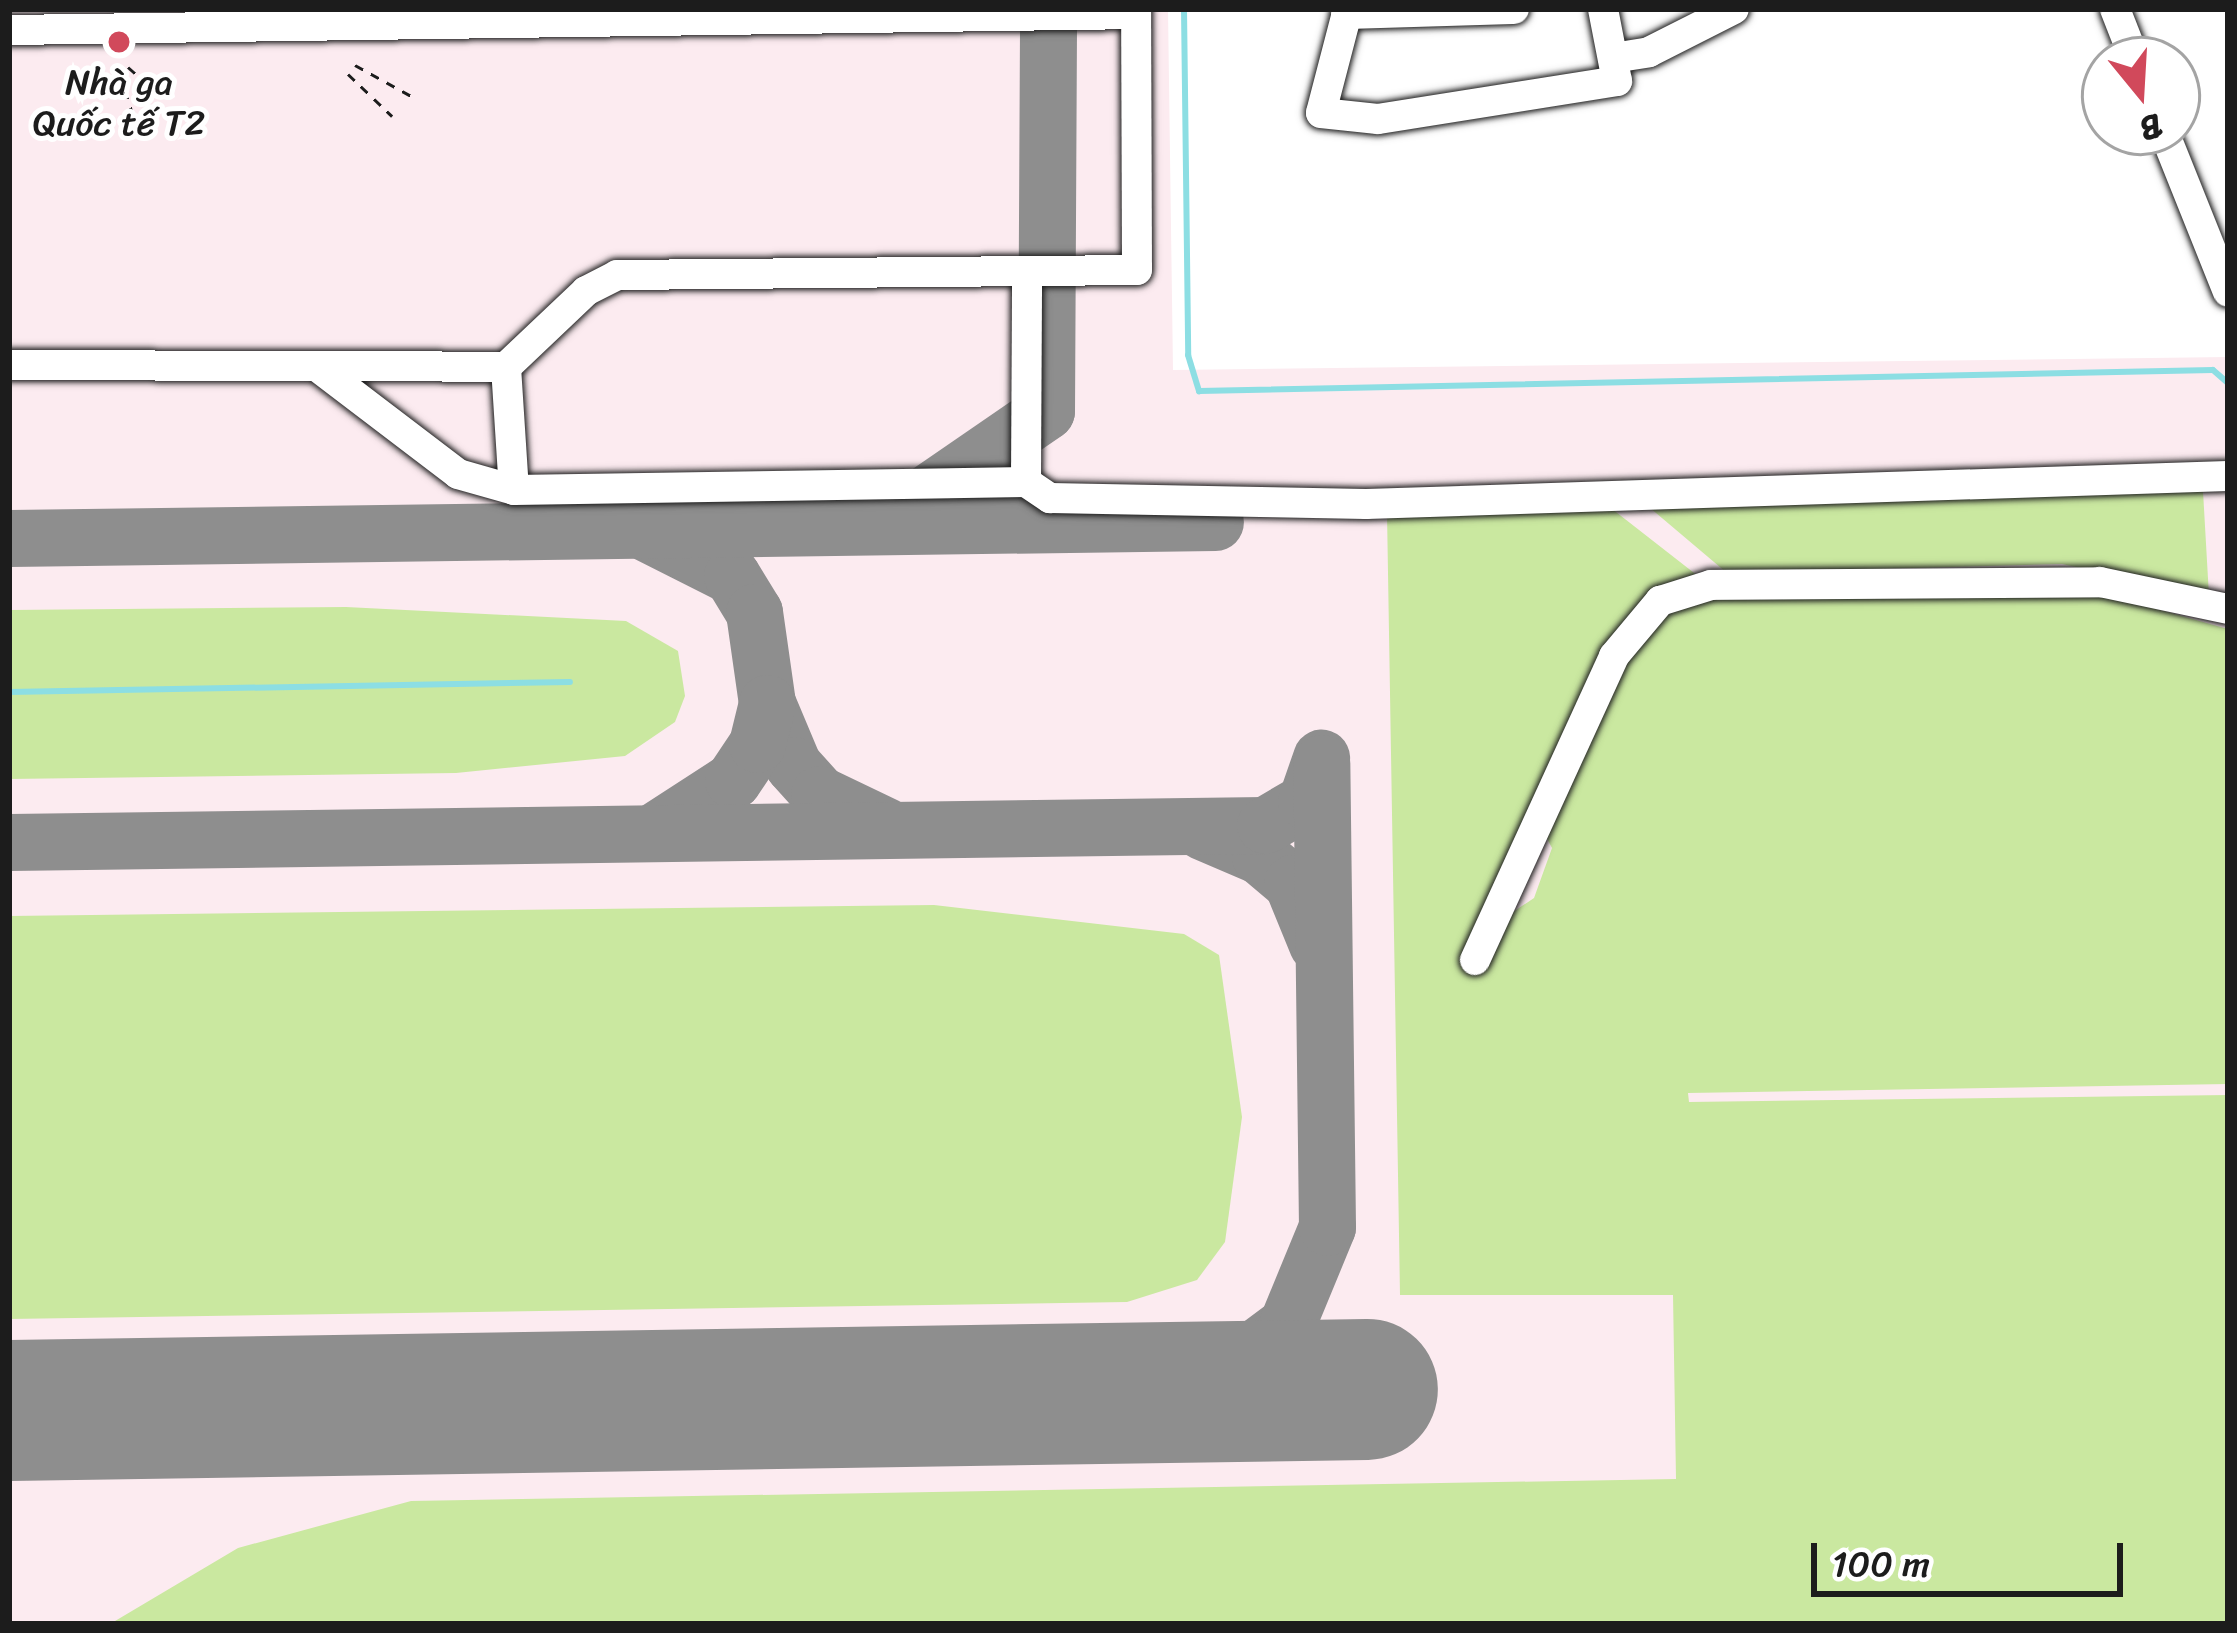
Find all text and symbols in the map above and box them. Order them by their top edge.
marker: Nhà ga Quốc tế T2 [106,29,132,55]
north arrow [2081,36,2201,156]
place label: Nhà ga Quốc tế T2 [33,60,205,145]
text: B [2132,97,2170,158]
scale bar [1817,1519,2129,1593]
text: 100 m [1832,1532,1930,1596]

